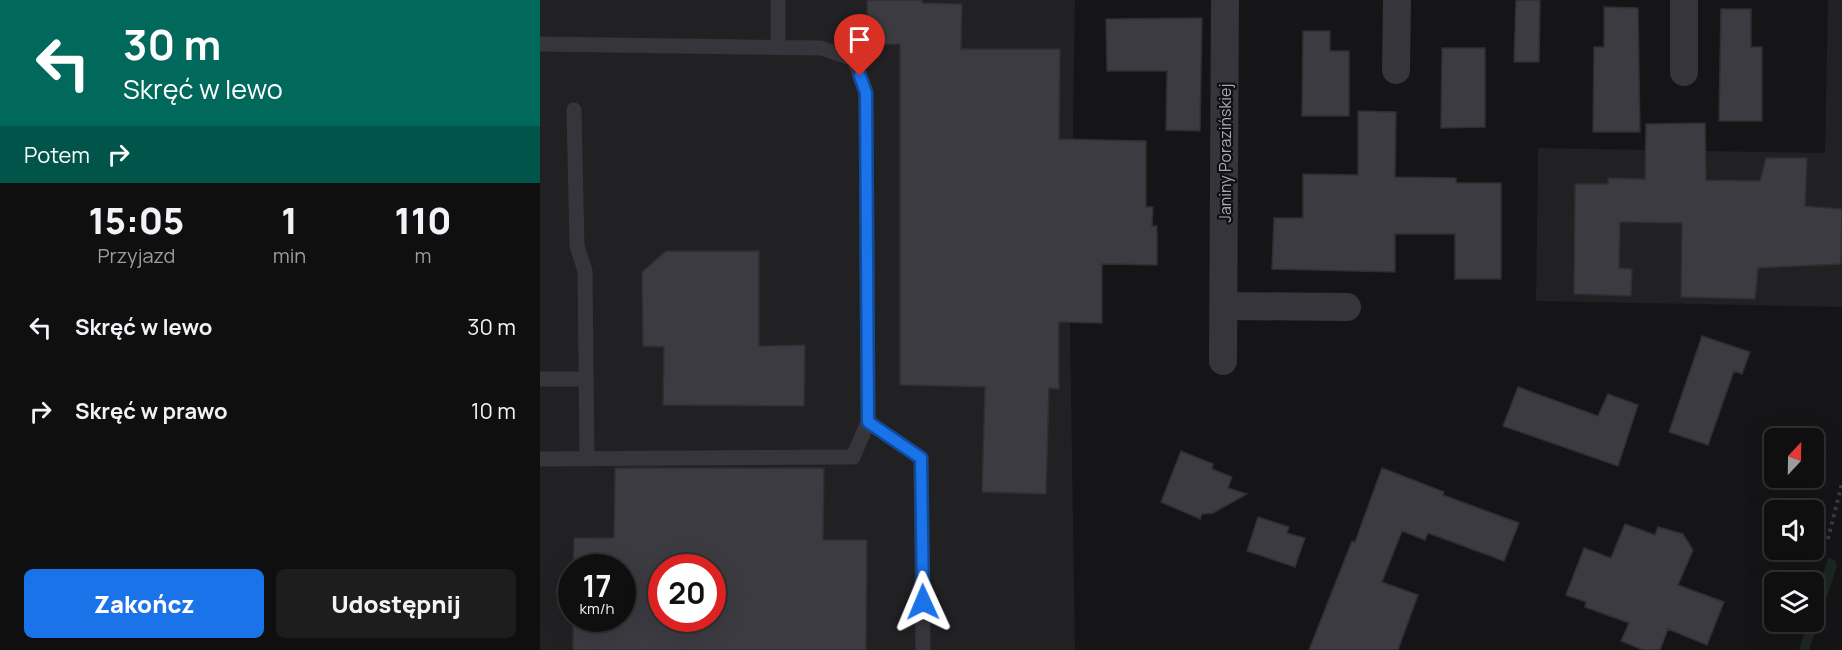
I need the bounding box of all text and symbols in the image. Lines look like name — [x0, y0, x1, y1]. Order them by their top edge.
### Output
pin — [834, 14, 885, 76]
text: 30 m — [123, 15, 221, 73]
icon: arrive — [843, 23, 876, 56]
icon: left — [24, 24, 102, 102]
text: Skręć w lewo — [123, 70, 283, 107]
street label: Janiny Porazińskiej — [1214, 84, 1236, 222]
icon: right — [102, 138, 135, 171]
text: Potem — [24, 140, 90, 170]
text: 15:05 — [88, 196, 184, 245]
text: 1 — [281, 196, 298, 245]
text: 110 — [395, 196, 452, 245]
text: Przyjazd — [97, 242, 175, 269]
text: min — [273, 242, 306, 269]
text: m — [415, 242, 432, 269]
icon: left — [24, 311, 57, 344]
text: Skręć w lewo — [75, 312, 212, 342]
text: 30 m — [467, 312, 516, 342]
icon: right — [24, 395, 57, 428]
text: Skręć w prawo — [75, 396, 228, 426]
text: 10 m — [471, 396, 516, 426]
north arrow — [1764, 428, 1824, 488]
map controls — [1764, 428, 1824, 632]
button: sound — [1764, 500, 1824, 560]
speed limit sign: 20 — [648, 554, 726, 632]
text: 17 — [582, 565, 612, 606]
button: Zakończ — [24, 569, 264, 638]
button: Udostępnij — [276, 569, 516, 638]
position arrow — [891, 570, 955, 634]
button: layers — [1764, 572, 1824, 632]
text: km/h — [580, 598, 614, 619]

